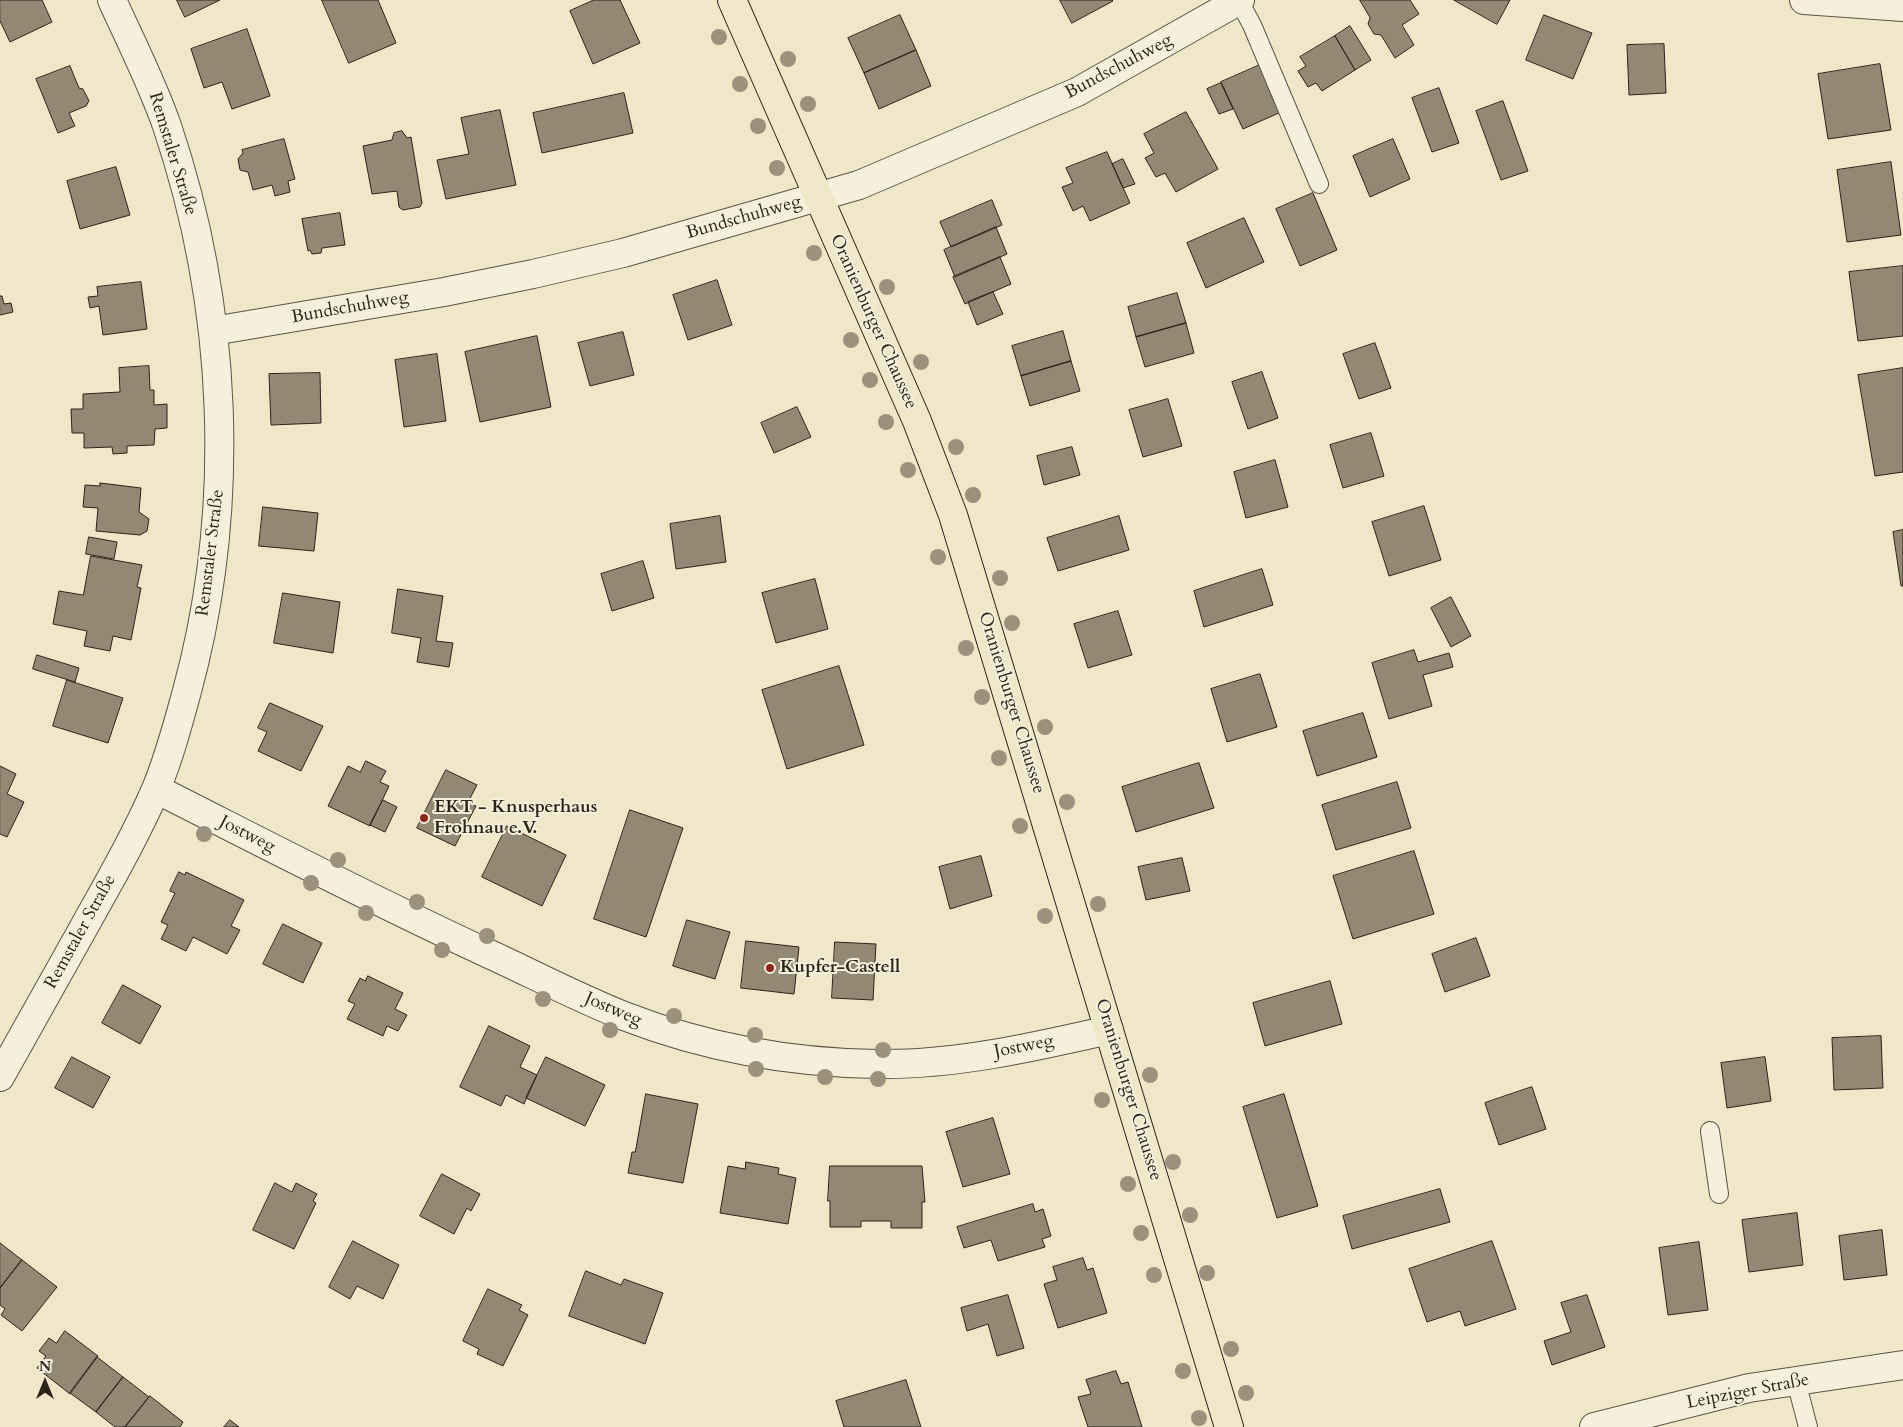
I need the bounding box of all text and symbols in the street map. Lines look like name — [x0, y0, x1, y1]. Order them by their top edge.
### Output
street label: Bundschuhweg — [1062, 30, 1176, 104]
street label: Remstaler Straße — [143, 90, 201, 218]
street label: Bundschuhweg — [684, 191, 804, 245]
street label: Oranienburger Chaussee — [825, 231, 921, 413]
street label: Bundschuhweg — [290, 287, 410, 329]
street label: Remstaler Straße — [193, 488, 229, 618]
street label: Oranienburger Chaussee — [973, 609, 1049, 797]
place label: EKT - Knusperhaus Frohnau e.V. — [434, 797, 597, 840]
street label: Jostweg — [215, 812, 279, 858]
marker: EKT - Knusperhaus Frohnau e.V. — [418, 812, 430, 824]
street label: Remstaler Straße — [41, 871, 121, 993]
place label: Kupfer-Castell — [780, 957, 900, 979]
marker: Kupfer-Castell — [764, 962, 776, 974]
street label: Jostweg — [581, 988, 645, 1032]
street label: Oranienburger Chaussee — [1090, 996, 1166, 1184]
street label: Jostweg — [992, 1031, 1056, 1063]
north arrow — [20, 1357, 70, 1407]
text: N — [39, 1357, 51, 1376]
street label: Leipziger Straße — [1685, 1370, 1811, 1414]

